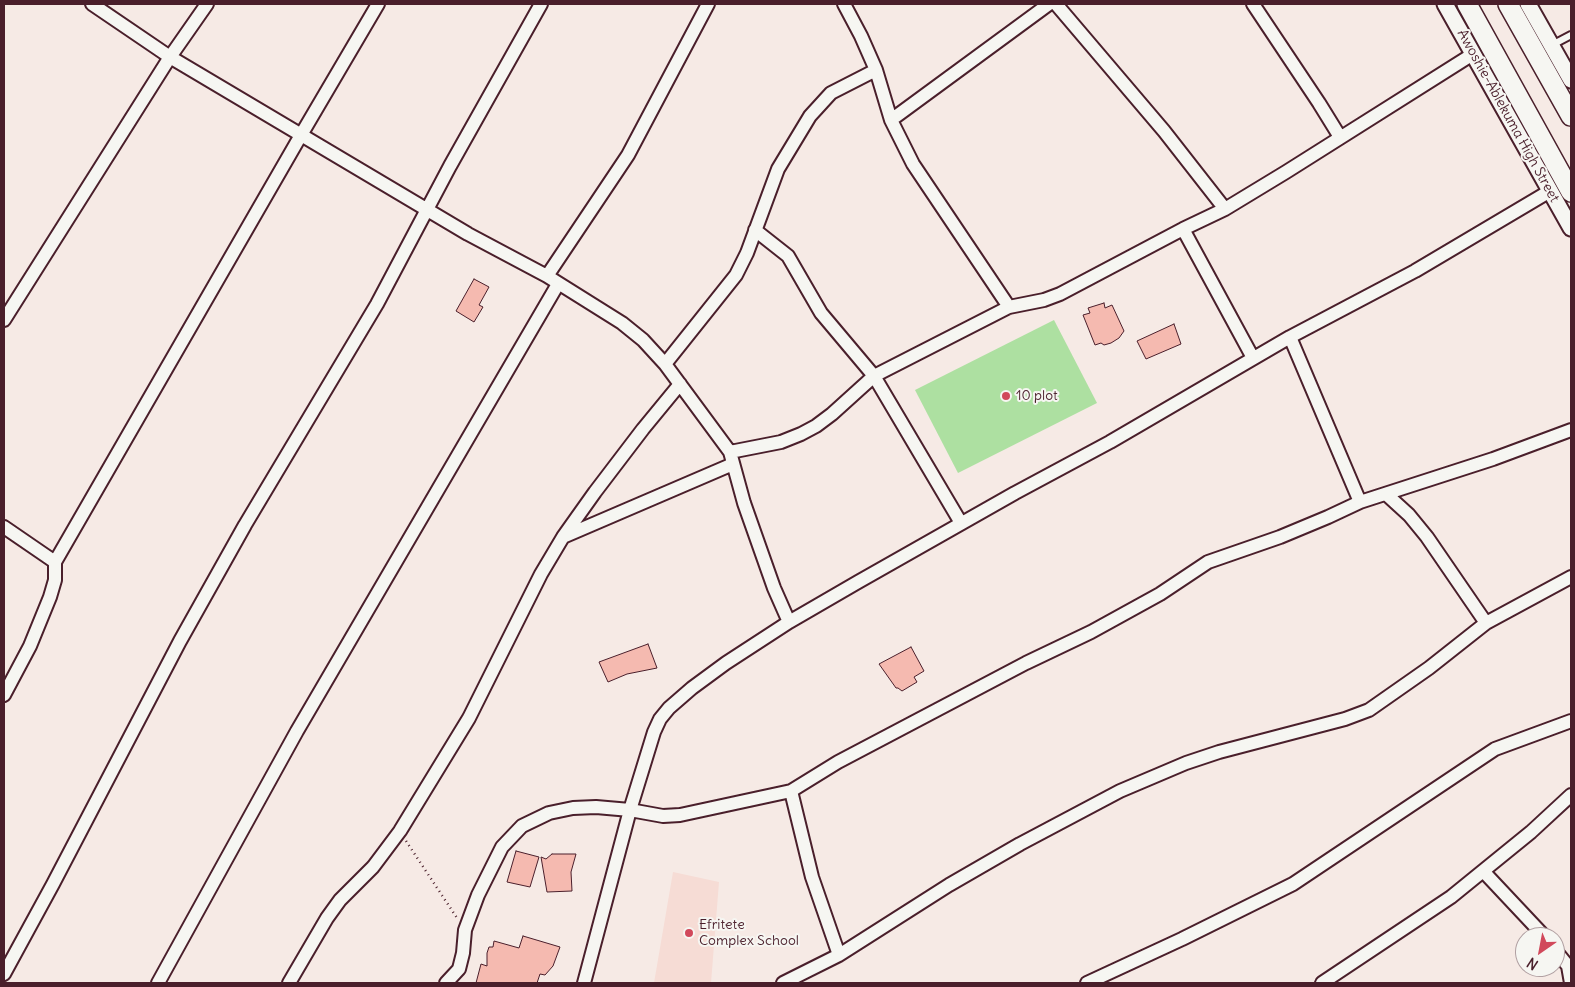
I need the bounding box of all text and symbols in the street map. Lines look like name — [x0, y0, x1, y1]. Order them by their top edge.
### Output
street label: Awoshie-Ablekuma High Street — [1453, 27, 1563, 205]
place label: 10 plot — [1016, 388, 1058, 404]
marker: 10 plot — [1000, 390, 1012, 402]
place label: Efritete Complex School — [699, 917, 799, 950]
marker: Efritete Complex School — [683, 927, 695, 939]
north arrow — [1515, 927, 1565, 977]
text: N — [1523, 954, 1541, 974]

